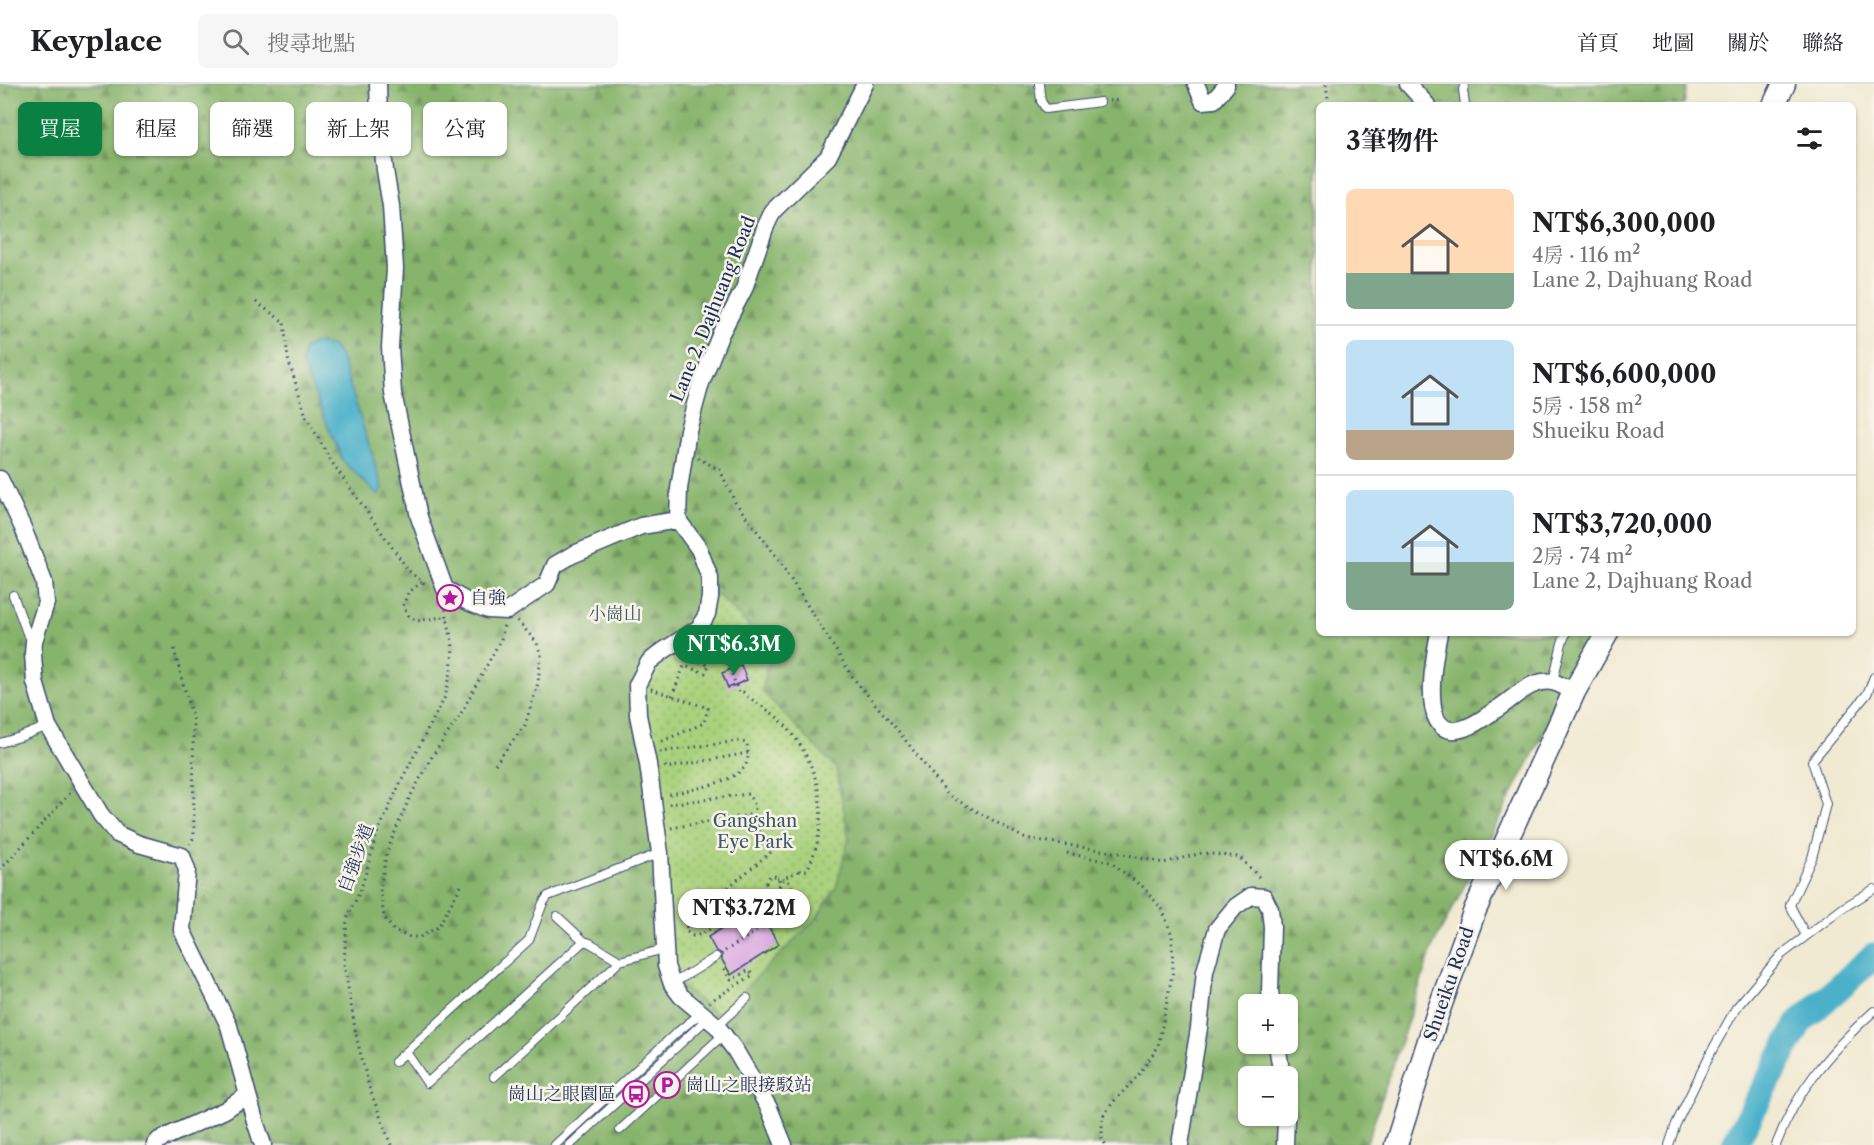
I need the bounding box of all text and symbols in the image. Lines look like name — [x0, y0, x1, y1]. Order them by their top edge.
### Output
search box — [198, 14, 618, 68]
text: Keyplace — [30, 24, 162, 58]
icon: search — [219, 25, 252, 58]
text: 搜尋地點 — [267, 30, 355, 57]
text: 首頁 — [1577, 30, 1619, 55]
text: 地圖 — [1652, 30, 1694, 55]
text: 關於 — [1727, 30, 1769, 55]
text: 聯絡 — [1802, 30, 1844, 55]
chip: 買屋 — [18, 102, 102, 156]
chip: 租屋 — [114, 102, 198, 156]
chip: 篩選 — [210, 102, 294, 156]
chip: 新上架 — [306, 102, 411, 156]
chip: 公寓 — [423, 102, 507, 156]
icon: filters — [1793, 122, 1826, 155]
text: 3筆物件 — [1346, 125, 1439, 157]
text: NT$6,300,000 — [1532, 207, 1716, 239]
street label: Lane 2, Dajhuang Road — [666, 213, 760, 405]
icon: home — [1394, 213, 1466, 285]
text: 4房 · 116 m² — [1532, 243, 1641, 267]
text: Lane 2, Dajhuang Road — [1532, 268, 1752, 292]
text: NT$6,600,000 — [1532, 358, 1717, 390]
icon: home — [1394, 364, 1466, 436]
text: 5房 · 158 m² — [1532, 394, 1642, 418]
text: Shueiku Road — [1532, 419, 1665, 443]
text: NT$3,720,000 — [1532, 508, 1712, 540]
icon: home — [1394, 514, 1466, 586]
text: 2房 · 74 m² — [1532, 544, 1633, 568]
text: Lane 2, Dajhuang Road — [1532, 569, 1752, 593]
place icon: 自強 — [435, 583, 465, 613]
place label: 自強 — [470, 587, 506, 609]
park label: 小崗山 — [588, 603, 642, 625]
pin: NT$6.3M — [679, 625, 789, 676]
text: NT$6.3M — [687, 632, 781, 656]
park label: Gangshan Eye Park — [713, 810, 797, 853]
street label: 自強步道 — [333, 820, 379, 896]
pin: NT$6.6M — [1451, 840, 1561, 891]
text: NT$6.6M — [1459, 847, 1553, 871]
pin: NT$3.72M — [682, 889, 806, 940]
text: NT$3.72M — [692, 896, 796, 920]
street label: Shueiku Road — [1419, 924, 1479, 1044]
map controls — [1238, 994, 1298, 1126]
button: + — [1238, 994, 1298, 1054]
button: − — [1238, 1066, 1298, 1126]
parking icon: 崗山之眼接駁站 — [652, 1070, 682, 1100]
place label: 崗山之眼接駁站 — [686, 1074, 812, 1096]
bus stop icon: 崗山之眼園區 — [621, 1079, 651, 1109]
place label: 崗山之眼園區 — [508, 1083, 616, 1105]

